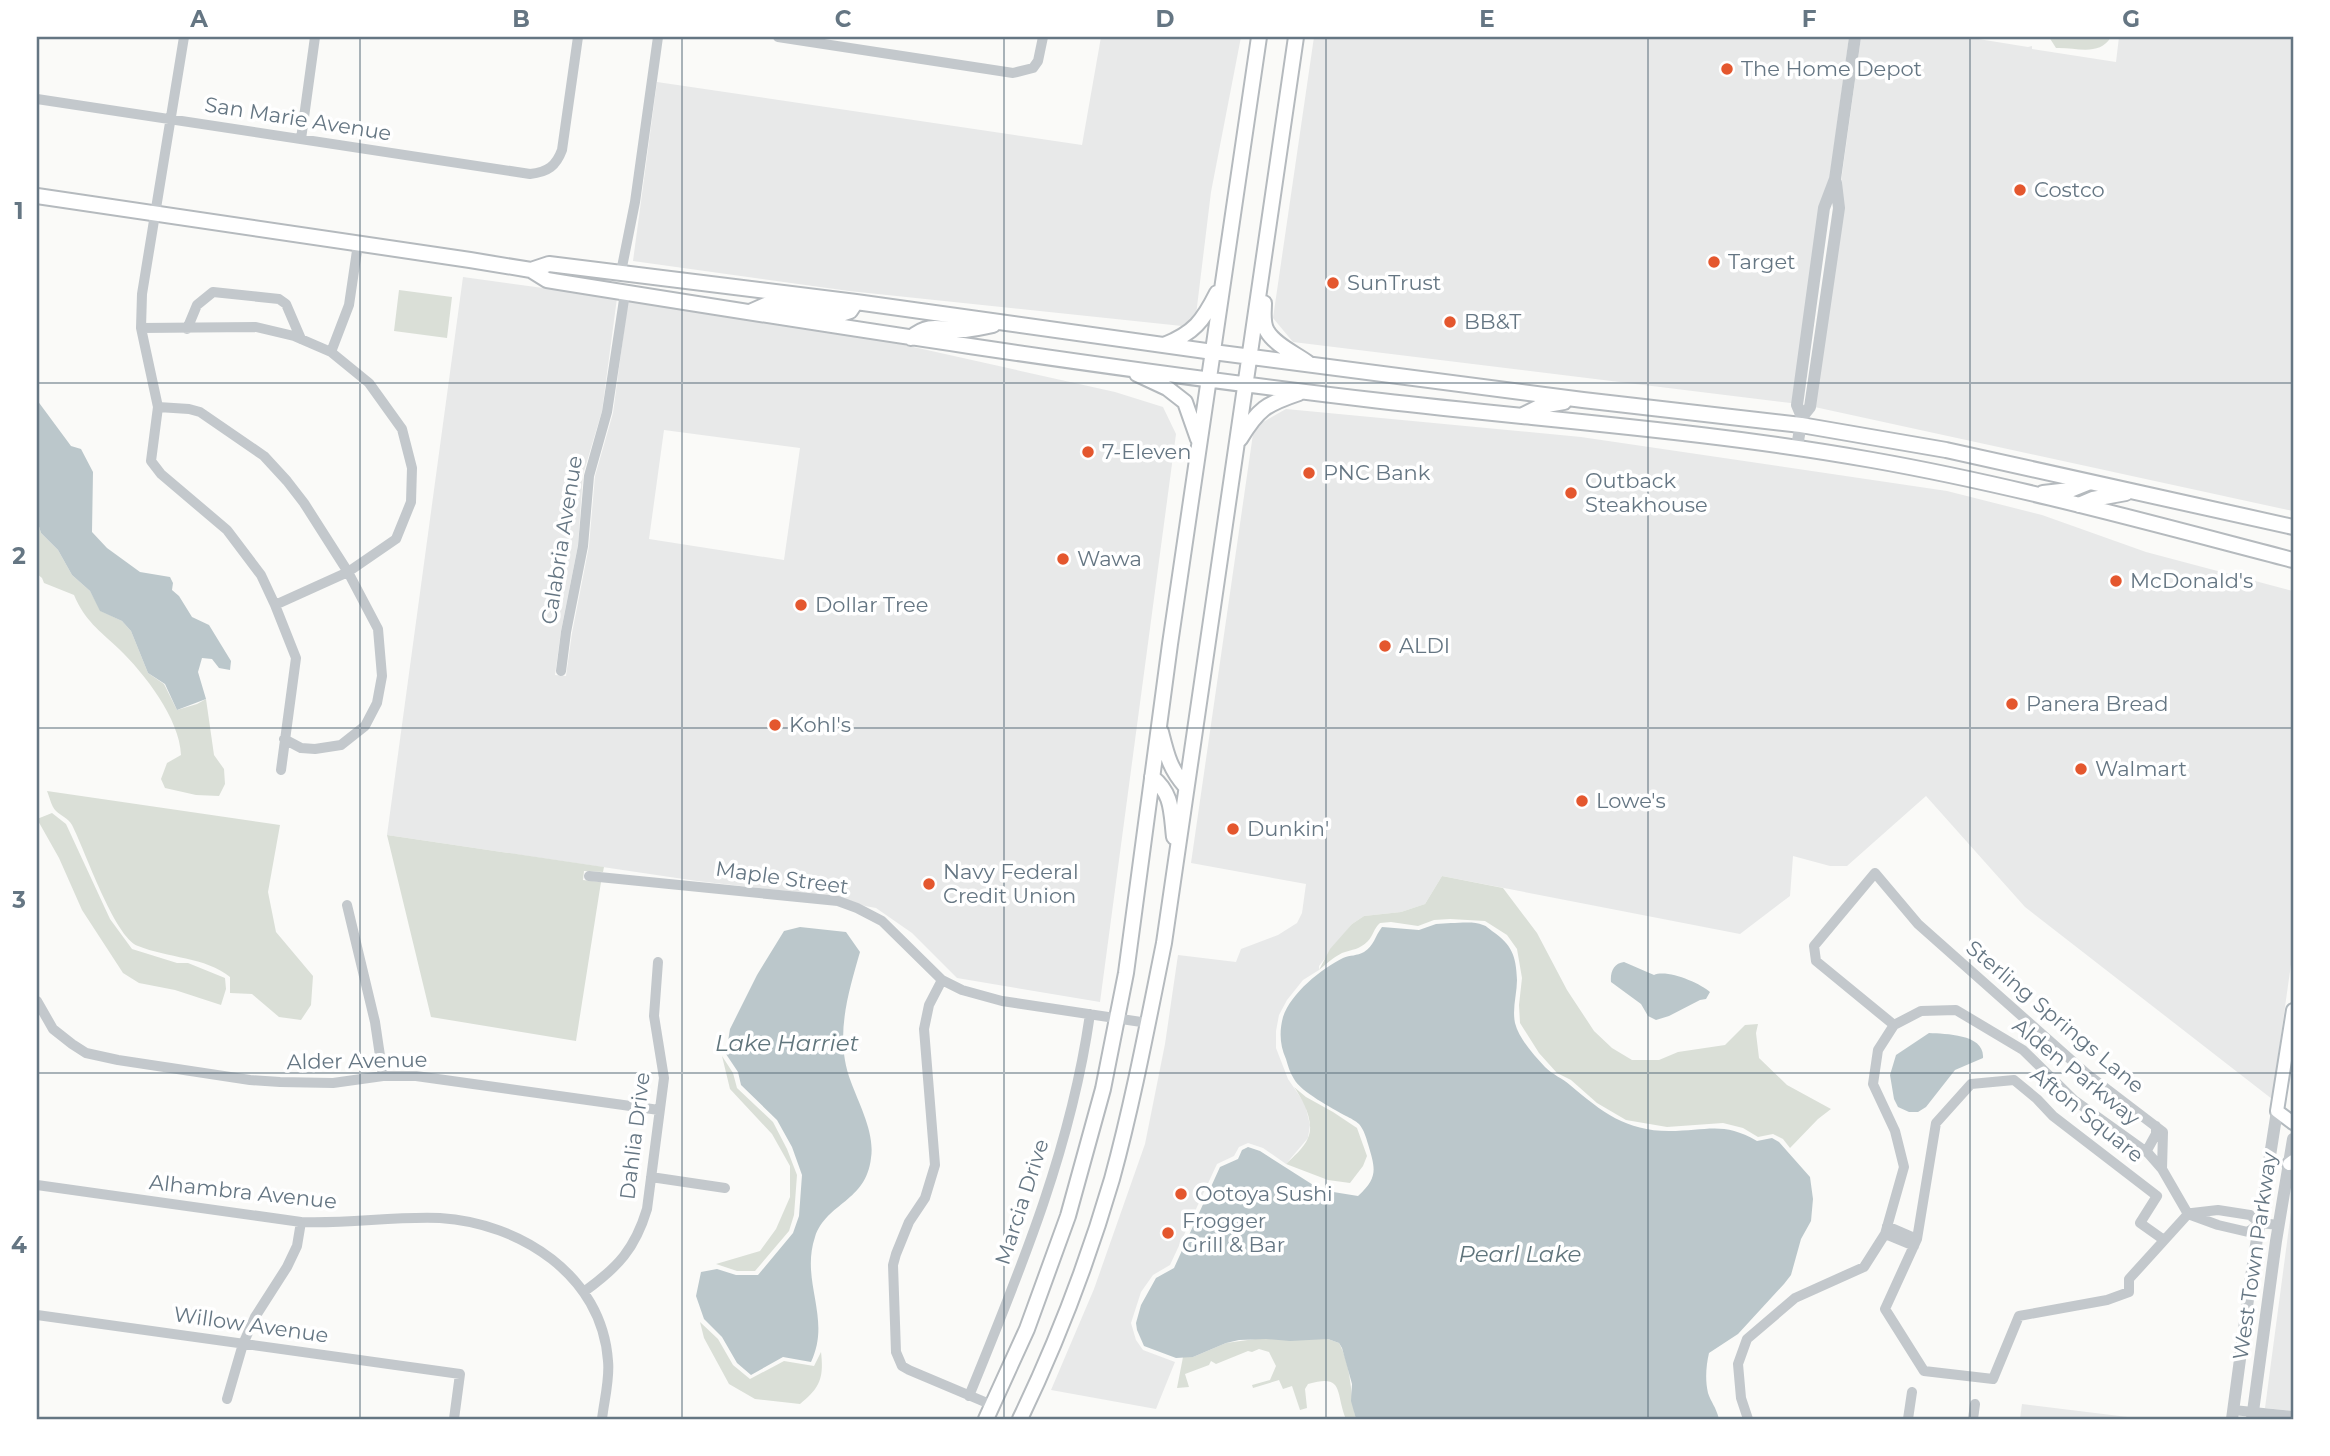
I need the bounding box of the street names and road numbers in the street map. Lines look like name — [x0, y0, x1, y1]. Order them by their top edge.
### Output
street label: San Marie Avenue — [203, 91, 393, 146]
street label: Calabria Avenue — [536, 454, 587, 626]
street label: Maple Street — [714, 856, 850, 899]
street label: Sterling Springs Lane — [1961, 935, 2149, 1098]
street label: Alden Parkway — [2008, 1013, 2145, 1131]
street label: Alder Avenue — [286, 1047, 428, 1074]
street label: Afton Square — [2026, 1062, 2149, 1168]
street label: Dahlia Drive — [614, 1071, 655, 1201]
street label: Marcia Drive — [989, 1136, 1054, 1268]
street label: West Town Parkway — [2228, 1150, 2282, 1362]
street label: Alhambra Avenue — [148, 1169, 338, 1214]
street label: Willow Avenue — [172, 1301, 330, 1348]

